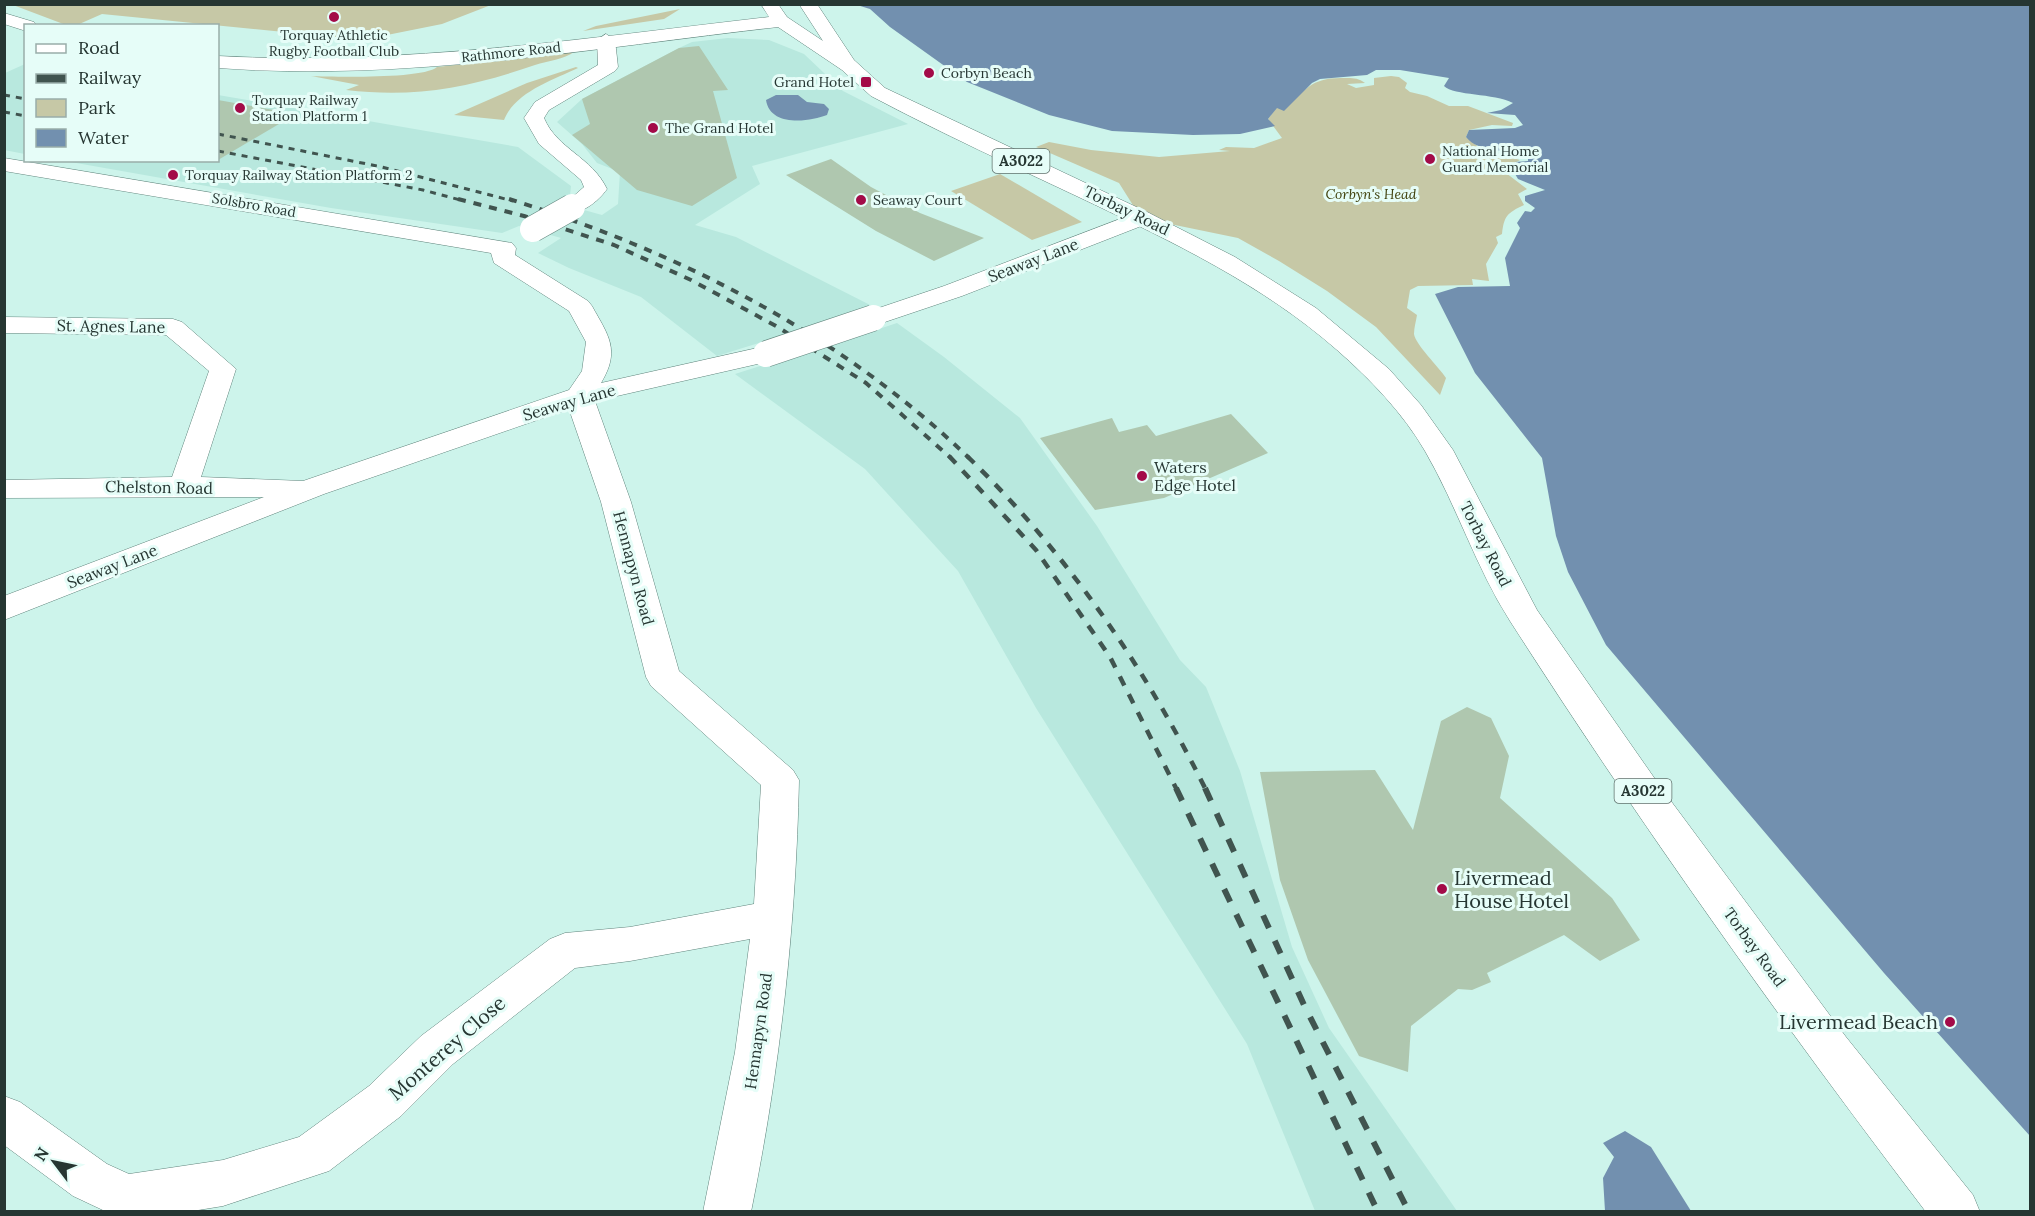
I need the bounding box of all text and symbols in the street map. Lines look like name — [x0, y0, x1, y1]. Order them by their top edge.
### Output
marker: Torquay Athletic Rugby Football Club — [327, 10, 341, 24]
legend — [24, 24, 219, 162]
place label: Torquay Athletic Rugby Football Club — [269, 26, 399, 60]
text: Road — [78, 36, 120, 59]
street label: Rathmore Road — [460, 38, 562, 66]
place label: Corbyn Beach — [941, 64, 1032, 82]
text: Railway — [78, 66, 142, 89]
marker: Corbyn Beach — [922, 66, 936, 80]
place label: Grand Hotel — [774, 73, 854, 91]
marker: Grand Hotel — [859, 75, 873, 89]
place label: Torquay Railway Station Platform 1 — [252, 91, 367, 125]
text: Park — [78, 96, 116, 119]
marker: Torquay Railway Station Platform 1 — [233, 101, 247, 115]
place label: The Grand Hotel — [665, 119, 774, 137]
marker: The Grand Hotel — [646, 121, 660, 135]
text: Water — [78, 126, 129, 149]
place label: National Home Guard Memorial — [1442, 142, 1549, 176]
road number: A3022 — [992, 149, 1050, 173]
marker: National Home Guard Memorial — [1423, 152, 1437, 166]
place label: Torquay Railway Station Platform 2 — [185, 166, 412, 184]
marker: Torquay Railway Station Platform 2 — [166, 168, 180, 182]
street label: Torbay Road — [1081, 181, 1173, 240]
park label: Corbyn's Head — [1325, 185, 1417, 203]
street label: Solsbro Road — [211, 189, 297, 221]
place label: Seaway Court — [873, 191, 963, 209]
marker: Seaway Court — [854, 193, 868, 207]
street label: Seaway Lane — [985, 233, 1081, 286]
street label: St. Agnes Lane — [57, 315, 166, 337]
street label: Seaway Lane — [520, 379, 618, 425]
place label: Waters Edge Hotel — [1154, 457, 1236, 495]
marker: Waters Edge Hotel — [1135, 469, 1149, 483]
street label: Chelston Road — [105, 476, 213, 498]
street label: Torbay Road — [1456, 498, 1516, 590]
street label: Hennapyn Road — [609, 509, 659, 628]
street label: Seaway Lane — [64, 539, 160, 592]
road number: A3022 — [1614, 779, 1672, 803]
place label: Livermead House Hotel — [1454, 865, 1569, 913]
marker: Livermead House Hotel — [1435, 882, 1449, 896]
street label: Torbay Road — [1720, 904, 1791, 991]
street label: Hennapyn Road — [740, 971, 776, 1091]
street label: Monterey Close — [383, 990, 510, 1105]
place label: Livermead Beach — [1779, 1009, 1938, 1034]
marker: Livermead Beach — [1943, 1015, 1957, 1029]
north arrow — [24, 1132, 84, 1192]
text: N — [30, 1144, 53, 1165]

